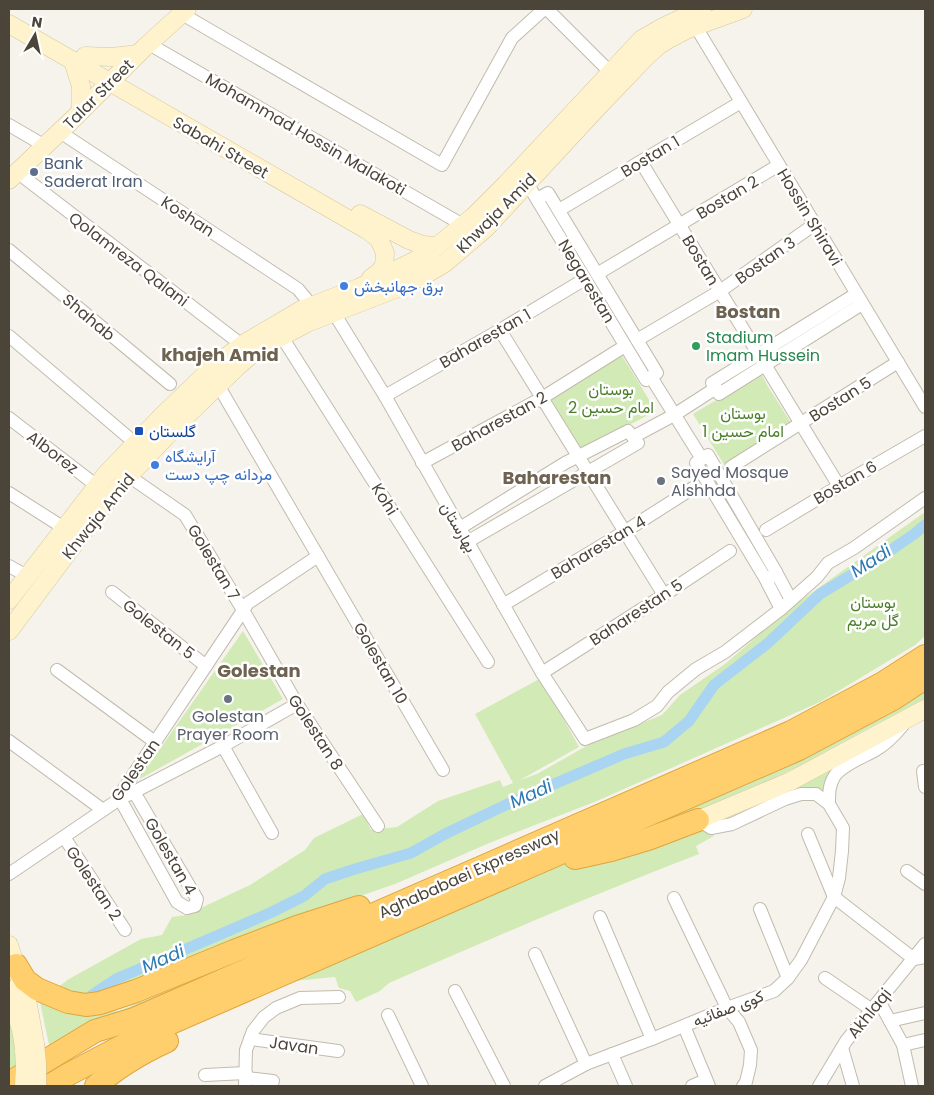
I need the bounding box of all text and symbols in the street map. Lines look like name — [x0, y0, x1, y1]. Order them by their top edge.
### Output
north arrow — [10, 10, 60, 60]
text: N — [30, 11, 44, 33]
street label: Talar Street — [58, 54, 139, 135]
street label: Mohammad Hossin Malakoti — [201, 67, 410, 201]
street label: Sabahi Street — [169, 111, 273, 184]
street label: Bostan 1 — [617, 130, 684, 183]
place label: Bank Saderat Iran — [44, 152, 143, 193]
street label: Hossin Shiravi — [771, 164, 848, 270]
marker: Bank Saderat Iran — [28, 166, 40, 178]
street label: Khwaja Amid — [451, 168, 542, 259]
street label: Bostan 2 — [692, 170, 763, 225]
street label: Koshan — [157, 191, 219, 242]
street label: Qolamreza Qalani — [64, 207, 193, 312]
street label: Bostan — [676, 231, 725, 290]
street label: Bostan 3 — [730, 231, 800, 290]
street label: Negarestan — [553, 235, 621, 327]
place label: برق جهانبخش — [354, 275, 443, 298]
marker: برق جهانبخش — [338, 280, 350, 292]
street label: Shahab — [57, 289, 120, 346]
district label: Bostan — [715, 299, 781, 324]
street label: Baharestan 1 — [435, 303, 535, 374]
place label: Stadium Imam Hussein — [706, 326, 820, 367]
marker: Stadium Imam Hussein — [690, 340, 702, 352]
district label: khajeh Amid — [161, 342, 279, 367]
street label: Bostan 5 — [805, 371, 876, 428]
park label: بوستان امام حسین 2 — [568, 378, 654, 419]
street label: Baharestan 2 — [447, 386, 551, 457]
park label: بوستان امام حسین 1 — [702, 402, 784, 443]
place label: گلستان — [149, 420, 196, 443]
street label: Alborez — [22, 425, 83, 479]
marker: گلستان — [133, 425, 145, 437]
place label: آرایشگاه مردانه چپ دست — [165, 445, 272, 486]
street label: Bostan 6 — [809, 455, 881, 510]
marker: آرایشگاه مردانه چپ دست — [149, 459, 161, 471]
place label: Sayed Mosque Alshhda — [671, 461, 789, 502]
district label: Baharestan — [503, 465, 611, 490]
street label: Khwaja Amid — [56, 468, 140, 564]
marker: Sayed Mosque Alshhda — [655, 475, 667, 487]
street label: Kohi — [366, 479, 403, 520]
street label: بهارستان — [435, 498, 482, 557]
street label: Baharestan 4 — [546, 510, 650, 585]
street label: Golestan 7 — [182, 520, 245, 605]
water label: Madi — [845, 538, 897, 583]
street label: Baharestan 5 — [585, 574, 687, 651]
park label: بوستان گل مریم — [847, 591, 899, 632]
street label: Golestan 5 — [118, 594, 200, 665]
street label: Golestan 10 — [348, 618, 413, 708]
district label: Golestan — [217, 658, 301, 683]
street label: Golestan 8 — [282, 690, 349, 775]
marker: Golestan Prayer Room — [222, 693, 234, 705]
place label: Golestan Prayer Room — [177, 705, 279, 746]
street label: Golestan — [105, 734, 165, 806]
water label: Madi — [505, 773, 557, 814]
street label: Golestan 4 — [139, 813, 202, 899]
street label: Aghababaei Expressway — [375, 823, 564, 924]
street label: Golestan 2 — [60, 842, 127, 925]
water label: Madi — [138, 938, 189, 979]
street label: Akhlaqi — [842, 983, 897, 1043]
street label: کوی صفائیه — [689, 984, 767, 1033]
street label: Javan — [268, 1031, 320, 1060]

